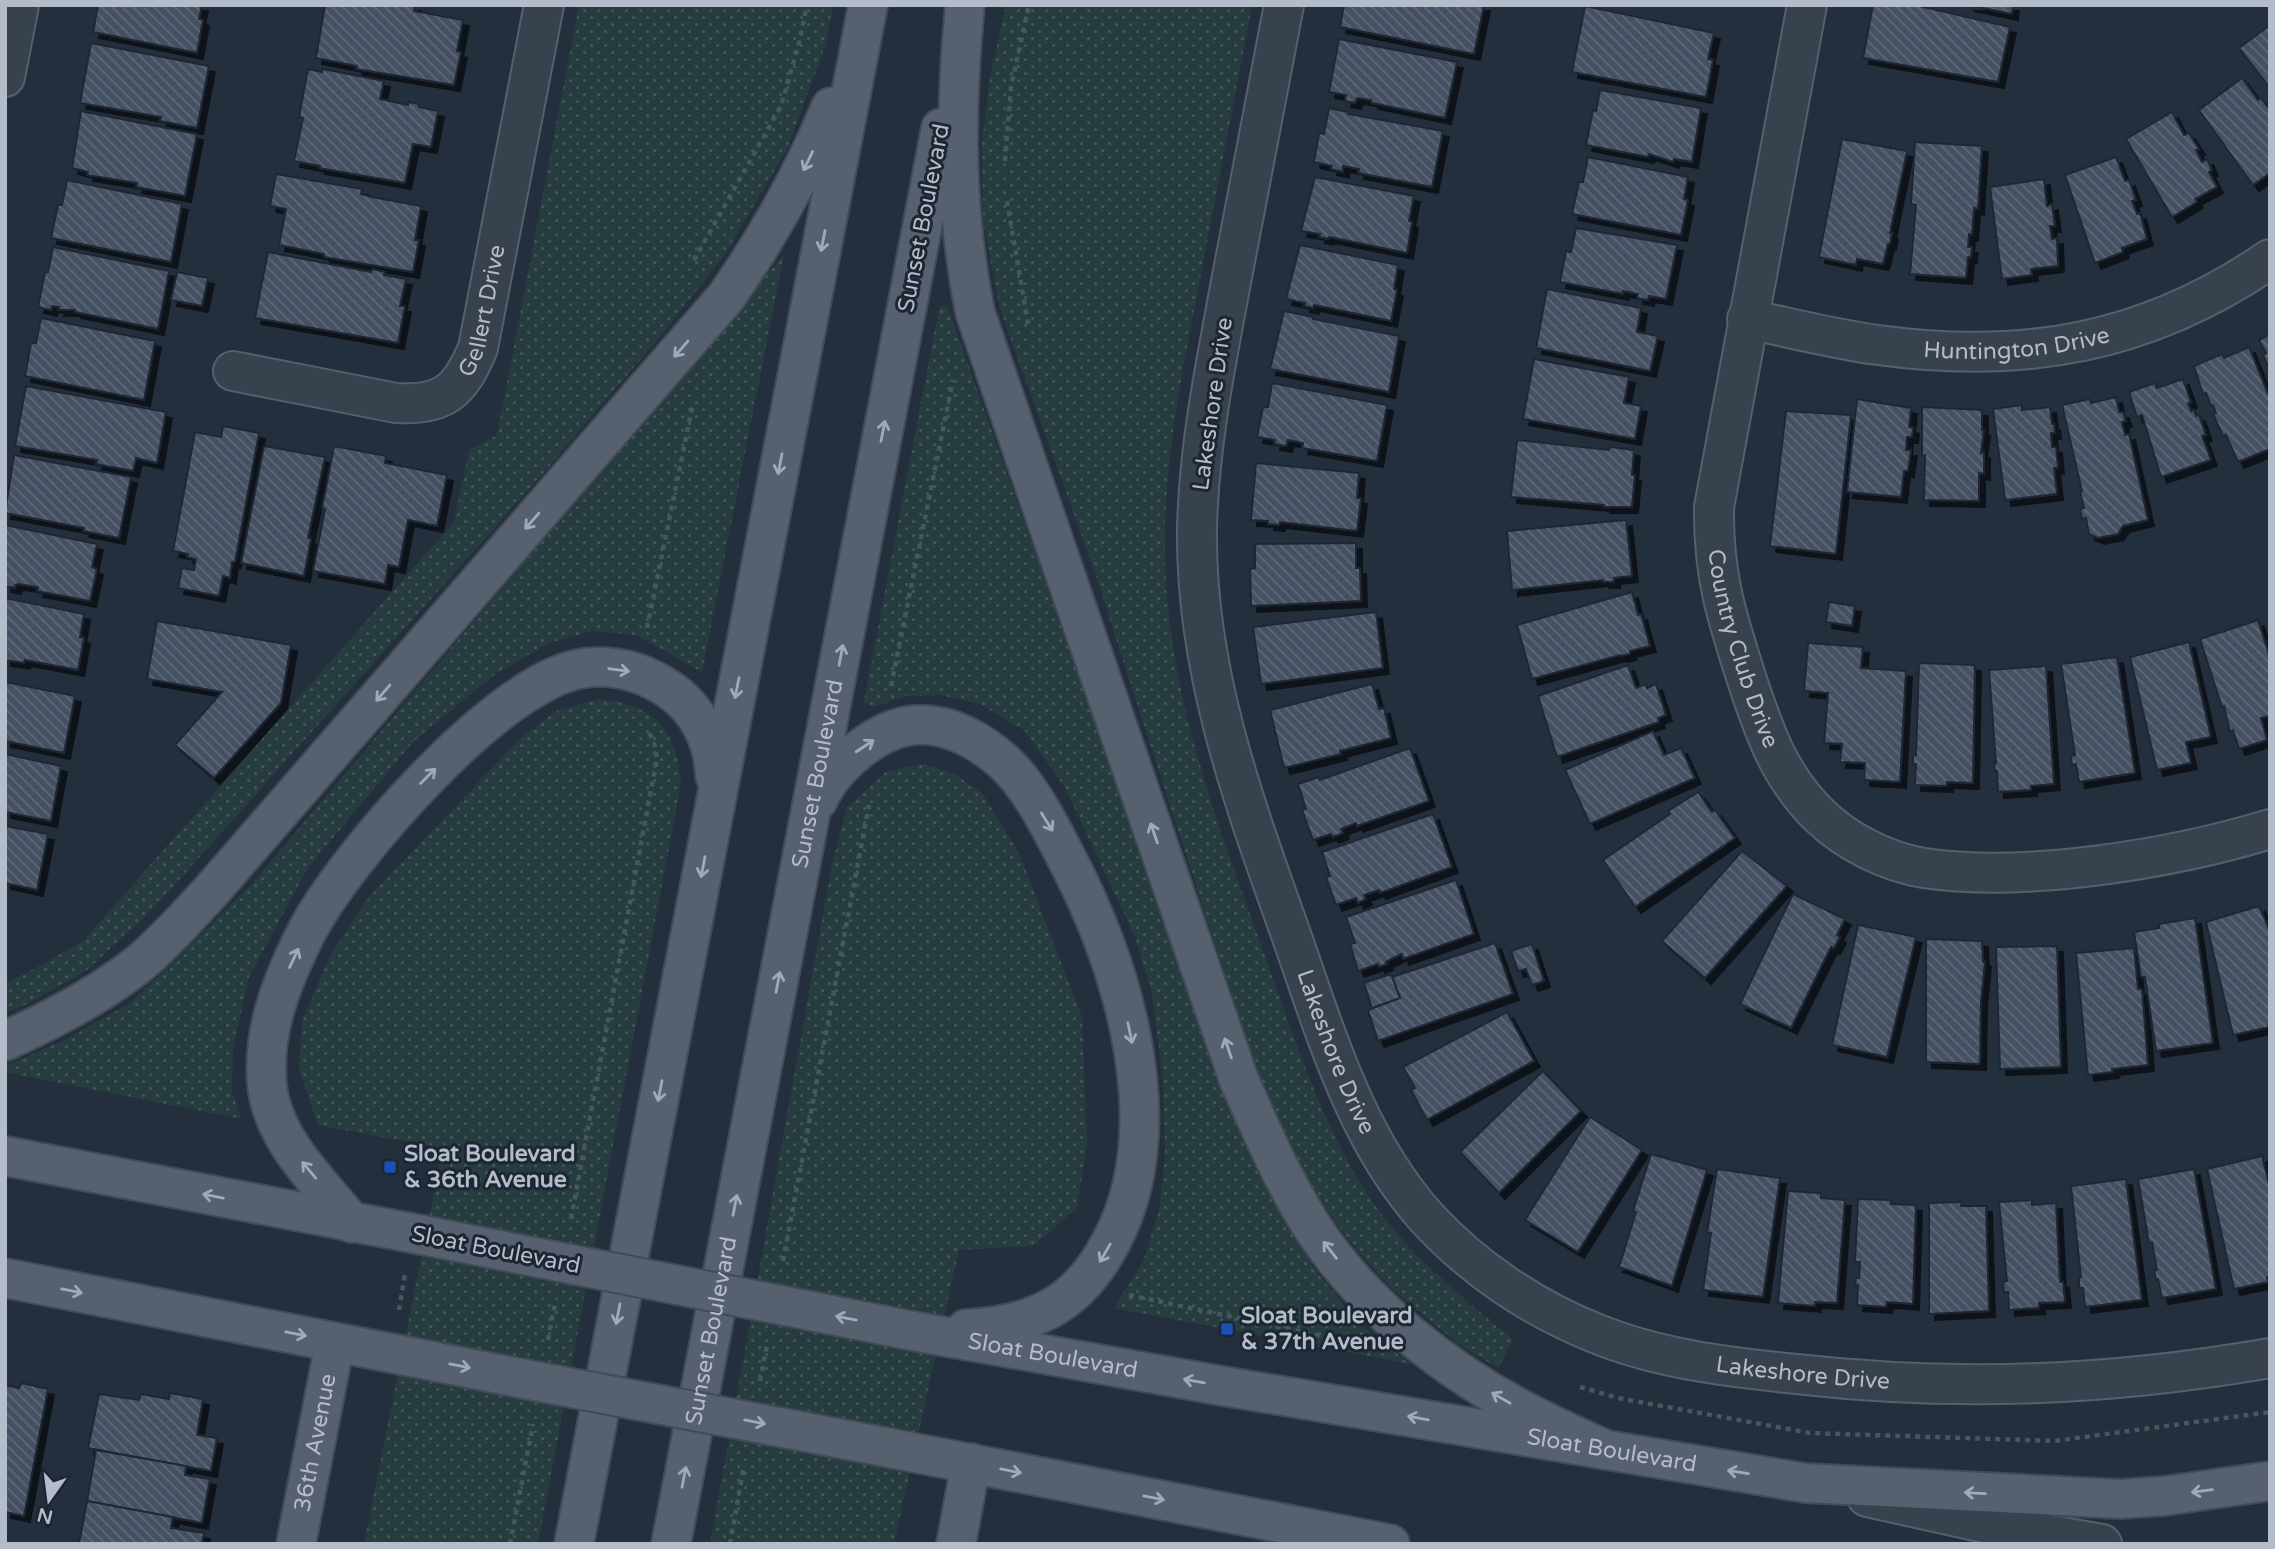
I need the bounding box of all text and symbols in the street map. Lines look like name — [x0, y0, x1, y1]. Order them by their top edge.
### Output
street label: Sunset Boulevard — [892, 121, 956, 315]
one-way arrow — [800, 150, 814, 171]
one-way arrow — [815, 229, 829, 252]
street label: Gellert Drive — [452, 242, 512, 382]
street label: Lakeshore Drive — [1187, 316, 1239, 492]
street label: Huntington Drive — [1923, 321, 2113, 366]
one-way arrow — [673, 340, 689, 358]
one-way arrow — [877, 420, 891, 443]
one-way arrow — [773, 452, 786, 475]
one-way arrow — [524, 512, 540, 530]
street label: Country Club Drive — [1701, 548, 1785, 753]
one-way arrow — [834, 644, 848, 666]
one-way arrow — [607, 663, 630, 676]
one-way arrow — [730, 676, 744, 699]
street label: Sunset Boulevard — [786, 677, 850, 870]
one-way arrow — [375, 684, 391, 702]
one-way arrow — [855, 739, 874, 753]
one-way arrow — [419, 767, 436, 784]
one-way arrow — [1039, 812, 1054, 831]
one-way arrow — [1147, 823, 1159, 845]
one-way arrow — [696, 855, 709, 878]
one-way arrow — [288, 948, 301, 969]
street label: Lakeshore Drive — [1290, 966, 1381, 1139]
one-way arrow — [772, 971, 785, 994]
one-way arrow — [1124, 1021, 1137, 1044]
one-way arrow — [1221, 1038, 1233, 1060]
one-way arrow — [653, 1079, 667, 1102]
place label: Sloat Boulevard & 36th Avenue — [404, 1140, 576, 1194]
marker: Sloat Boulevard & 36th Avenue — [382, 1159, 398, 1175]
one-way arrow — [301, 1161, 317, 1179]
one-way arrow — [202, 1189, 225, 1202]
one-way arrow — [729, 1194, 743, 1217]
street label: Sloat Boulevard — [409, 1220, 583, 1280]
street label: Sunset Boulevard — [680, 1234, 743, 1427]
one-way arrow — [1323, 1241, 1338, 1260]
one-way arrow — [1098, 1243, 1112, 1263]
one-way arrow — [60, 1285, 83, 1298]
one-way arrow — [610, 1302, 624, 1325]
place label: Sloat Boulevard & 37th Avenue — [1241, 1302, 1413, 1356]
one-way arrow — [835, 1310, 858, 1324]
marker: Sloat Boulevard & 37th Avenue — [1219, 1321, 1235, 1337]
street label: Sloat Boulevard — [966, 1327, 1140, 1385]
one-way arrow — [284, 1328, 307, 1341]
street label: Lakeshore Drive — [1714, 1351, 1891, 1396]
one-way arrow — [448, 1360, 471, 1374]
street label: 36th Avenue — [289, 1371, 343, 1514]
one-way arrow — [1183, 1374, 1206, 1387]
one-way arrow — [1492, 1391, 1512, 1405]
one-way arrow — [1407, 1411, 1430, 1425]
one-way arrow — [743, 1416, 766, 1430]
street label: Sloat Boulevard — [1525, 1423, 1699, 1479]
one-way arrow — [999, 1464, 1022, 1478]
north arrow — [14, 1465, 84, 1535]
one-way arrow — [1727, 1465, 1750, 1478]
one-way arrow — [677, 1466, 691, 1489]
one-way arrow — [2191, 1485, 2214, 1498]
one-way arrow — [1965, 1486, 1987, 1499]
one-way arrow — [1142, 1492, 1165, 1506]
text: N — [35, 1503, 55, 1528]

